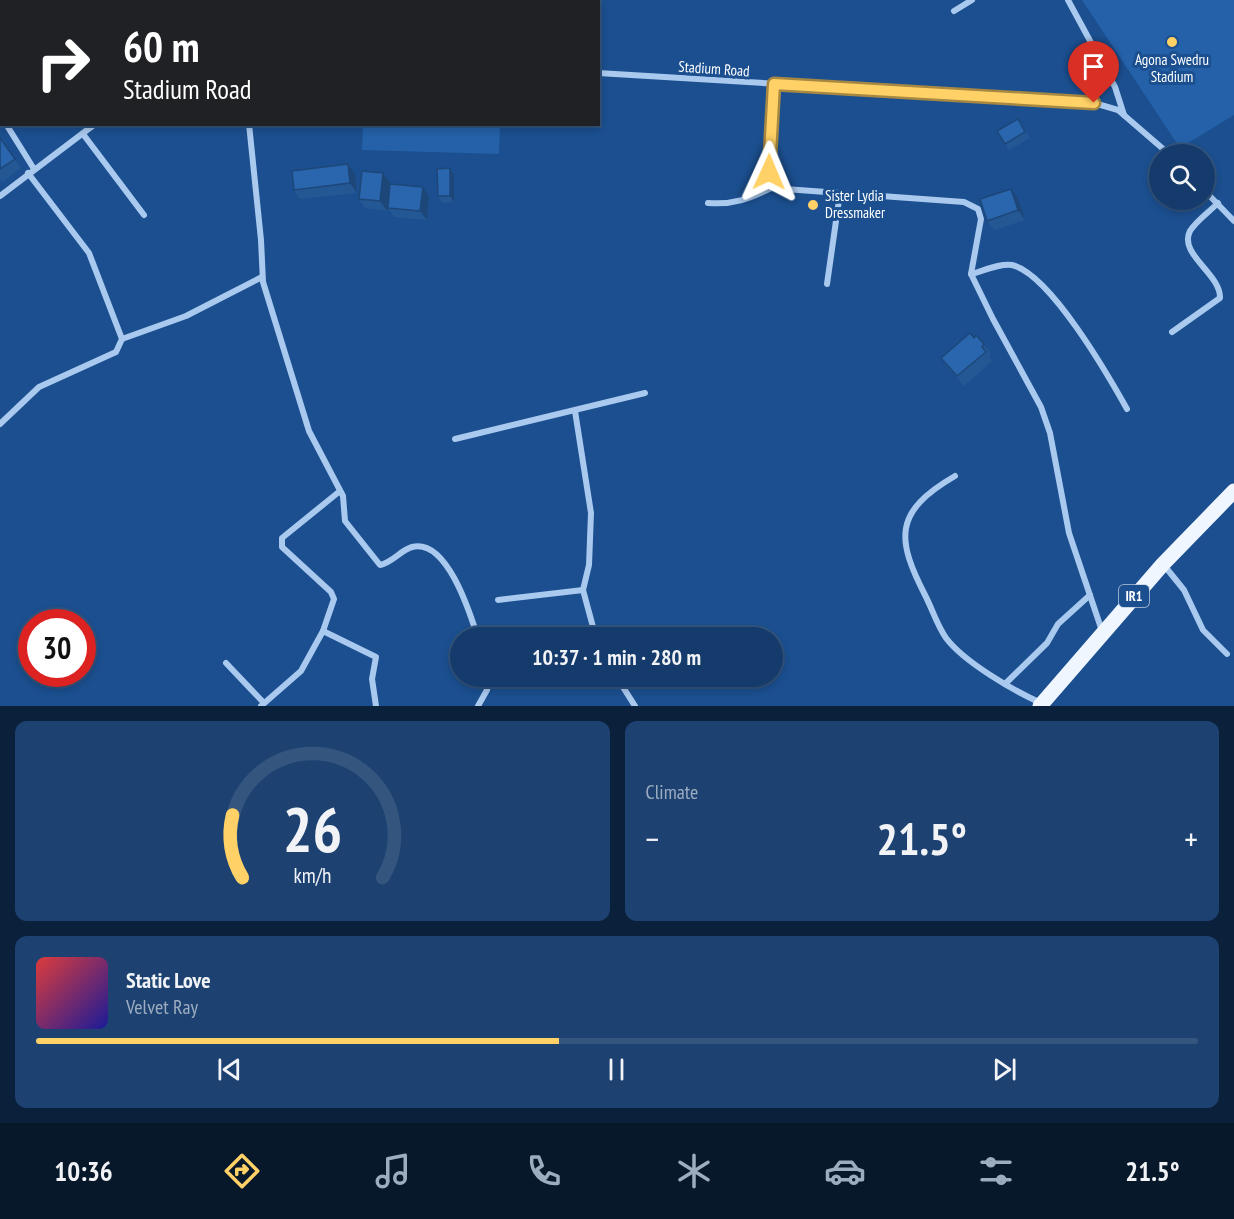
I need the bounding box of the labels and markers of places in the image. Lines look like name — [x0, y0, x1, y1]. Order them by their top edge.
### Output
marker: Agona Swedru Stadium — [1165, 35, 1179, 49]
pin — [1068, 41, 1119, 103]
place label: Agona Swedru Stadium — [1135, 50, 1209, 86]
place label: Sister Lydia Dressmaker — [825, 186, 886, 222]
marker: Sister Lydia Dressmaker — [806, 198, 820, 212]

